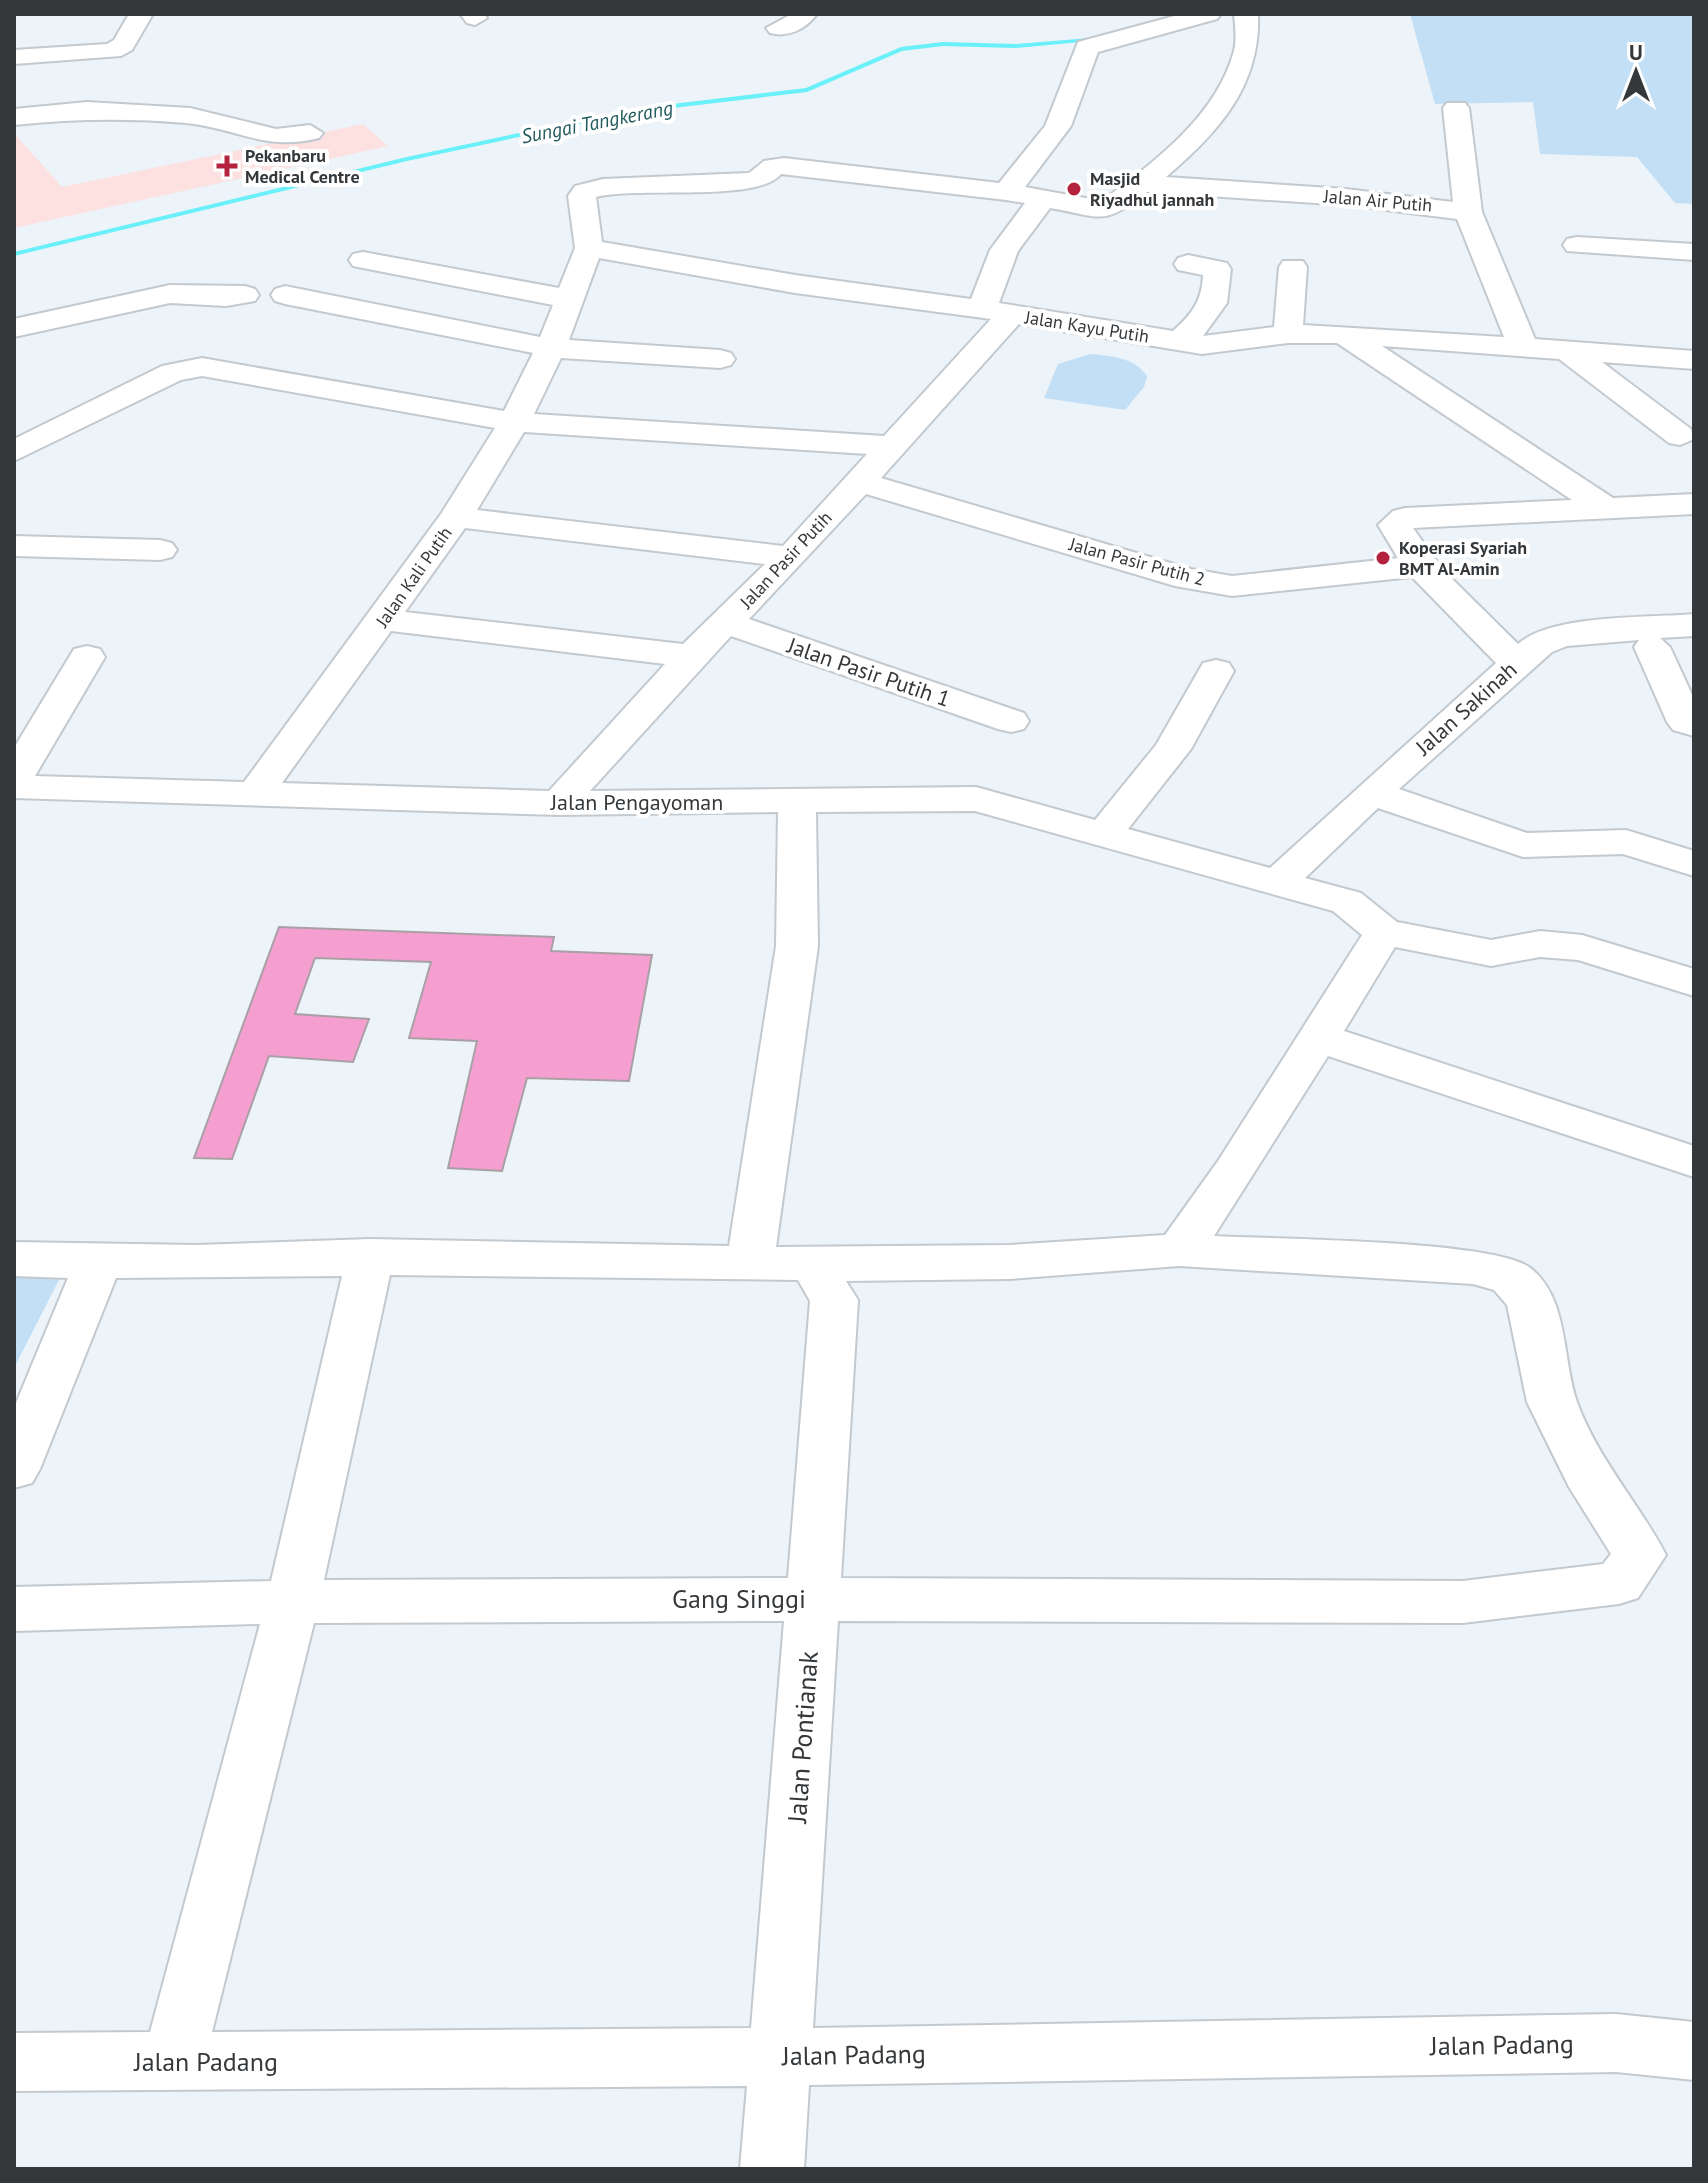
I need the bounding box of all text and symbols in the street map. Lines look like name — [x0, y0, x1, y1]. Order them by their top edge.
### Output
north arrow — [1596, 32, 1676, 112]
text: U — [1629, 38, 1643, 66]
water label: Sungai Tangkerang — [519, 95, 675, 149]
place label: Pekanbaru Medical Centre — [245, 144, 360, 188]
marker: Pekanbaru Medical Centre — [216, 155, 238, 177]
place label: Masjid Riyadhul jannah — [1090, 167, 1214, 211]
marker: Masjid Riyadhul jannah — [1065, 180, 1083, 198]
street label: Jalan Air Putih — [1322, 184, 1433, 217]
street label: Jalan Kayu Putih — [1022, 305, 1151, 348]
street label: Jalan Pasir Putih — [734, 506, 837, 614]
street label: Jalan Kali Putih — [370, 522, 457, 632]
street label: Jalan Pasir Putih 2 — [1066, 532, 1207, 591]
place label: Koperasi Syariah BMT Al-Amin — [1399, 536, 1527, 580]
marker: Koperasi Syariah BMT Al-Amin — [1374, 549, 1392, 567]
street label: Jalan Pasir Putih 1 — [783, 631, 954, 713]
street label: Jalan Sakinah — [1409, 655, 1522, 761]
street label: Jalan Pengayoman — [550, 788, 723, 816]
street label: Gang Singgi — [672, 1582, 806, 1615]
street label: Jalan Pontianak — [780, 1649, 825, 1825]
street label: Jalan Padang — [1429, 2027, 1574, 2062]
street label: Jalan Padang — [781, 2037, 926, 2072]
street label: Jalan Padang — [133, 2045, 278, 2078]

